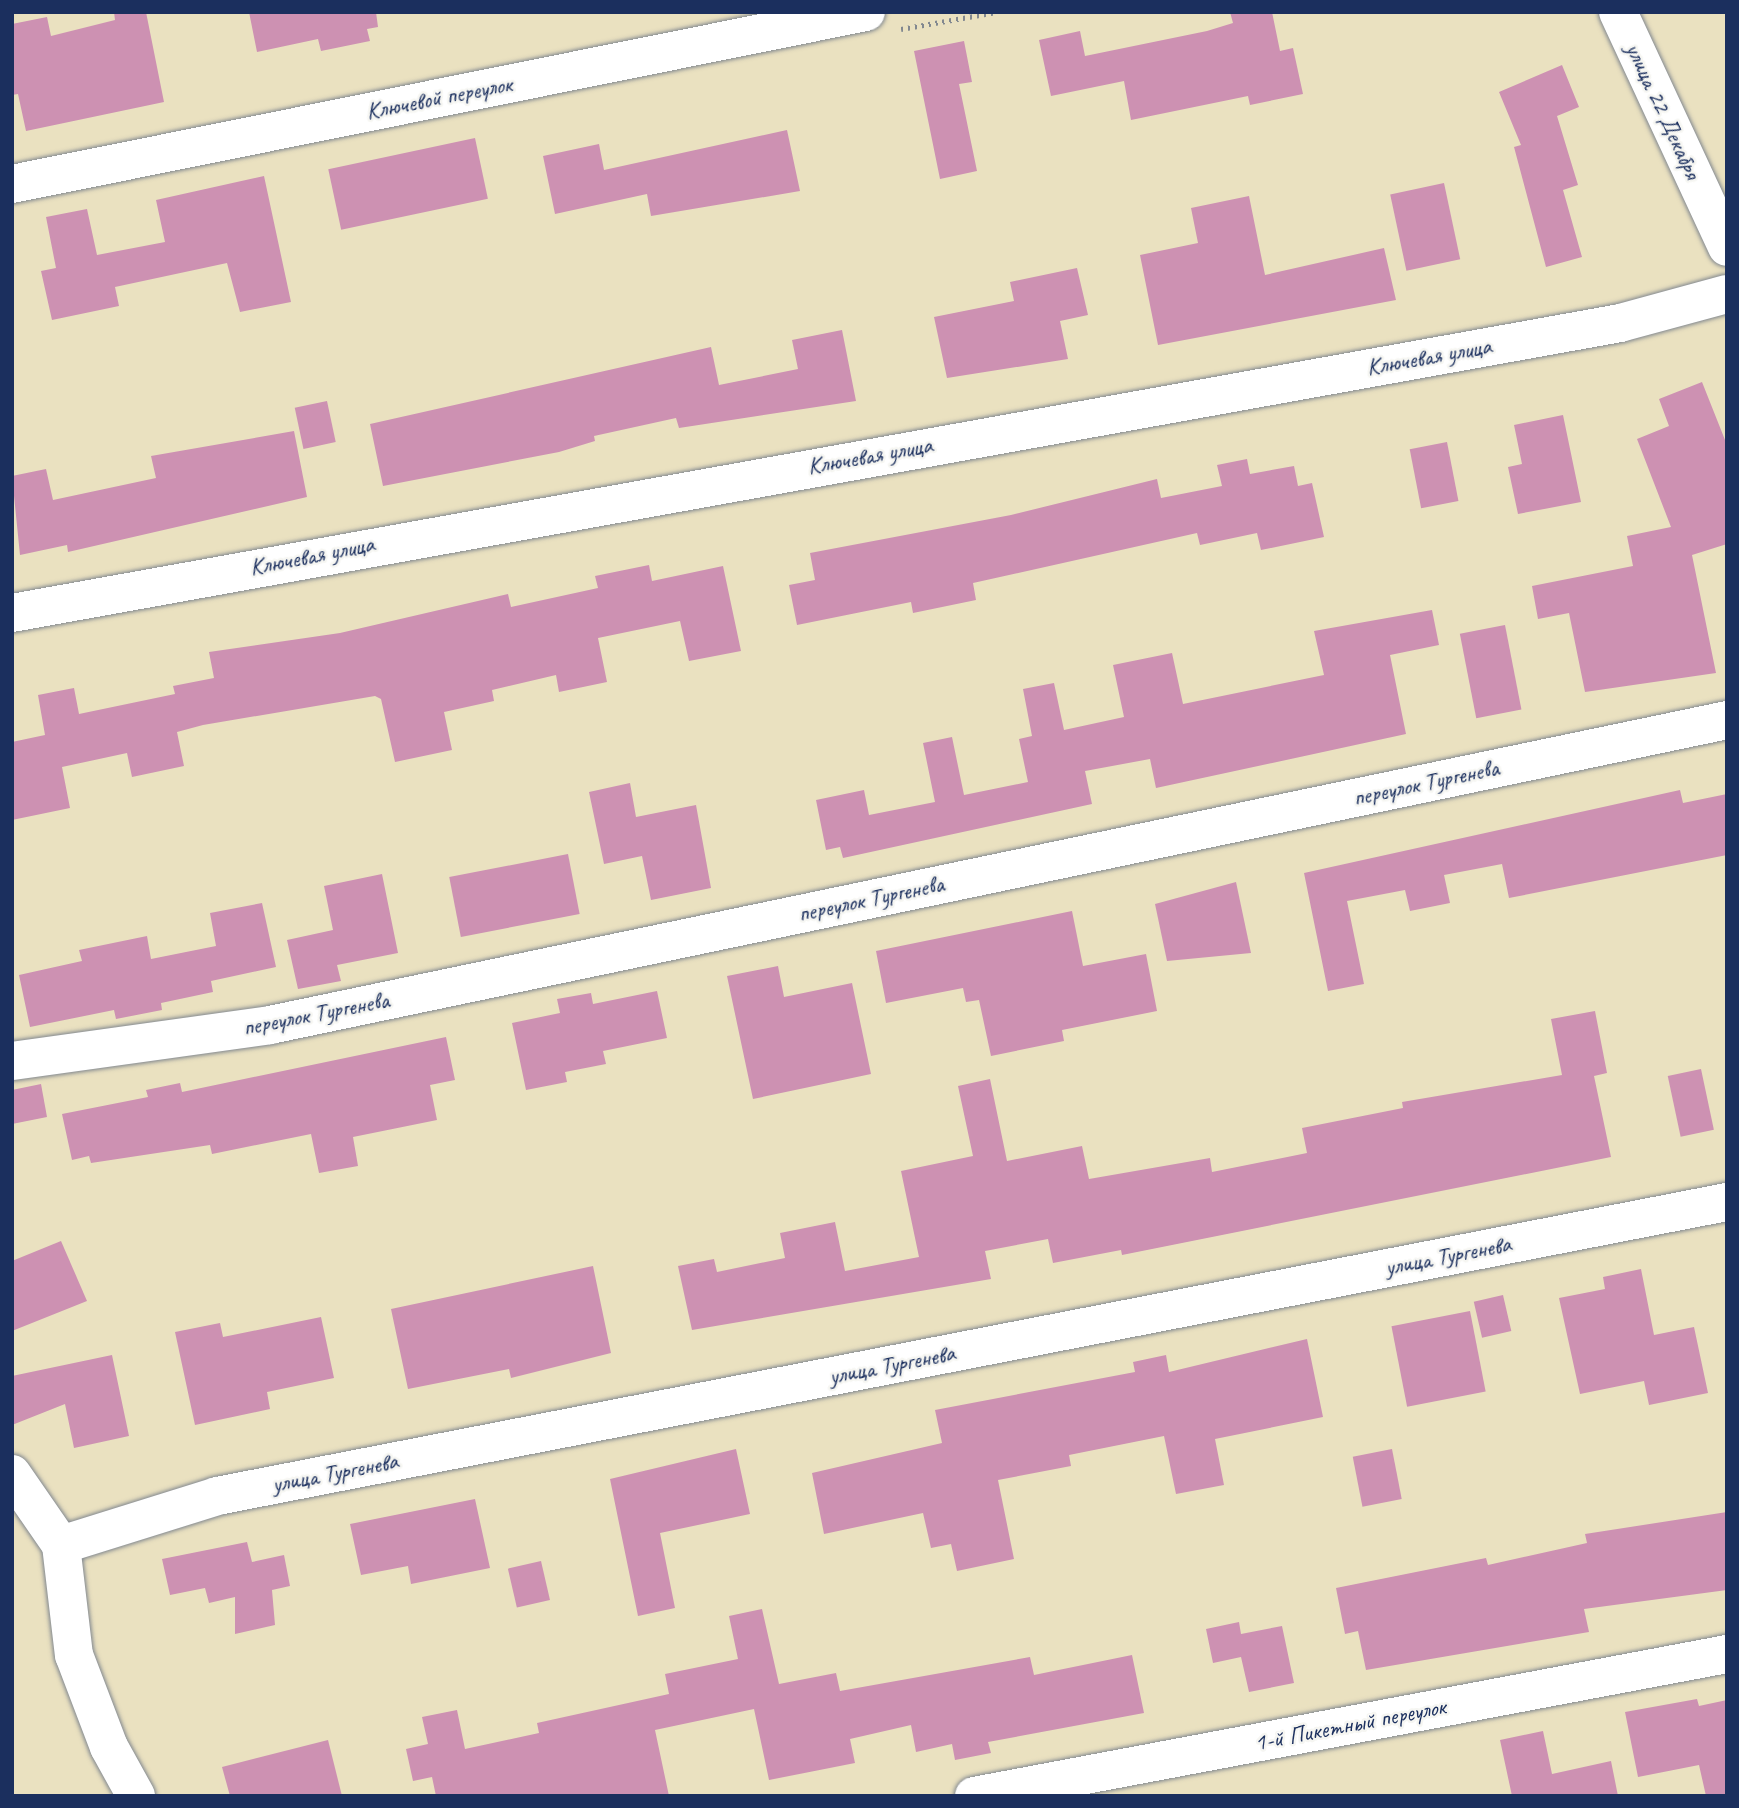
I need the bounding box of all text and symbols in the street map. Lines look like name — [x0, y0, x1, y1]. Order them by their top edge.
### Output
street label: улица 22 Декабря — [1619, 38, 1707, 184]
street label: Ключевой переулок — [364, 70, 514, 126]
street label: Ключевая улица — [1364, 332, 1494, 382]
street label: Ключевая улица — [805, 431, 935, 481]
street label: Ключевая улица — [247, 530, 377, 582]
street label: переулок Тургенева — [1350, 753, 1502, 813]
street label: переулок Тургенева — [795, 869, 947, 929]
street label: переулок Тургенева — [240, 986, 392, 1042]
street label: улица Тургенева — [1382, 1230, 1514, 1282]
street label: улица Тургенева — [826, 1339, 958, 1391]
street label: улица Тургенева — [269, 1447, 401, 1499]
street label: 1-й Пикетный переулок — [1252, 1692, 1448, 1758]

